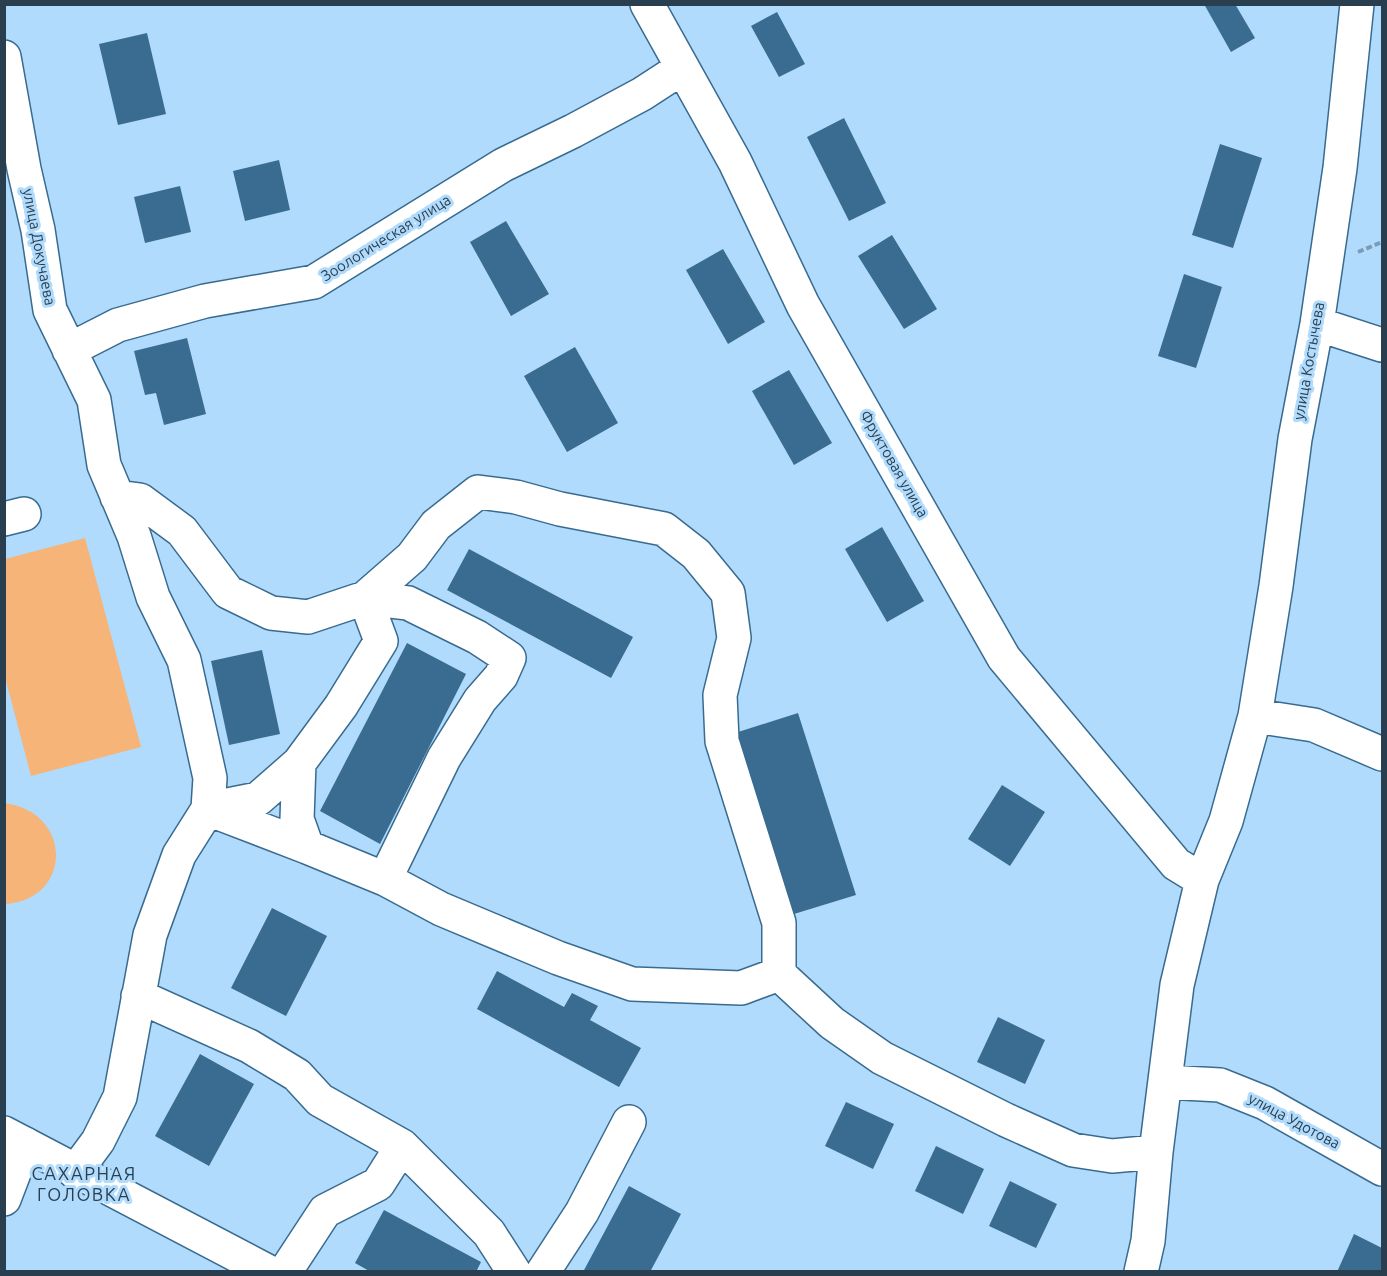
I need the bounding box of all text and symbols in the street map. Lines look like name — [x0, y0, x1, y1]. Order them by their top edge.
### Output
street label: улица Докучаева — [20, 187, 59, 307]
street label: Зоологическая улица — [318, 191, 454, 284]
street label: улица Костычева — [1290, 301, 1327, 421]
street label: Фруктовая улица — [857, 407, 932, 520]
street label: улица Удотова — [1246, 1089, 1343, 1152]
district label: САХАРНАЯ ГОЛОВКА — [31, 1163, 137, 1204]

